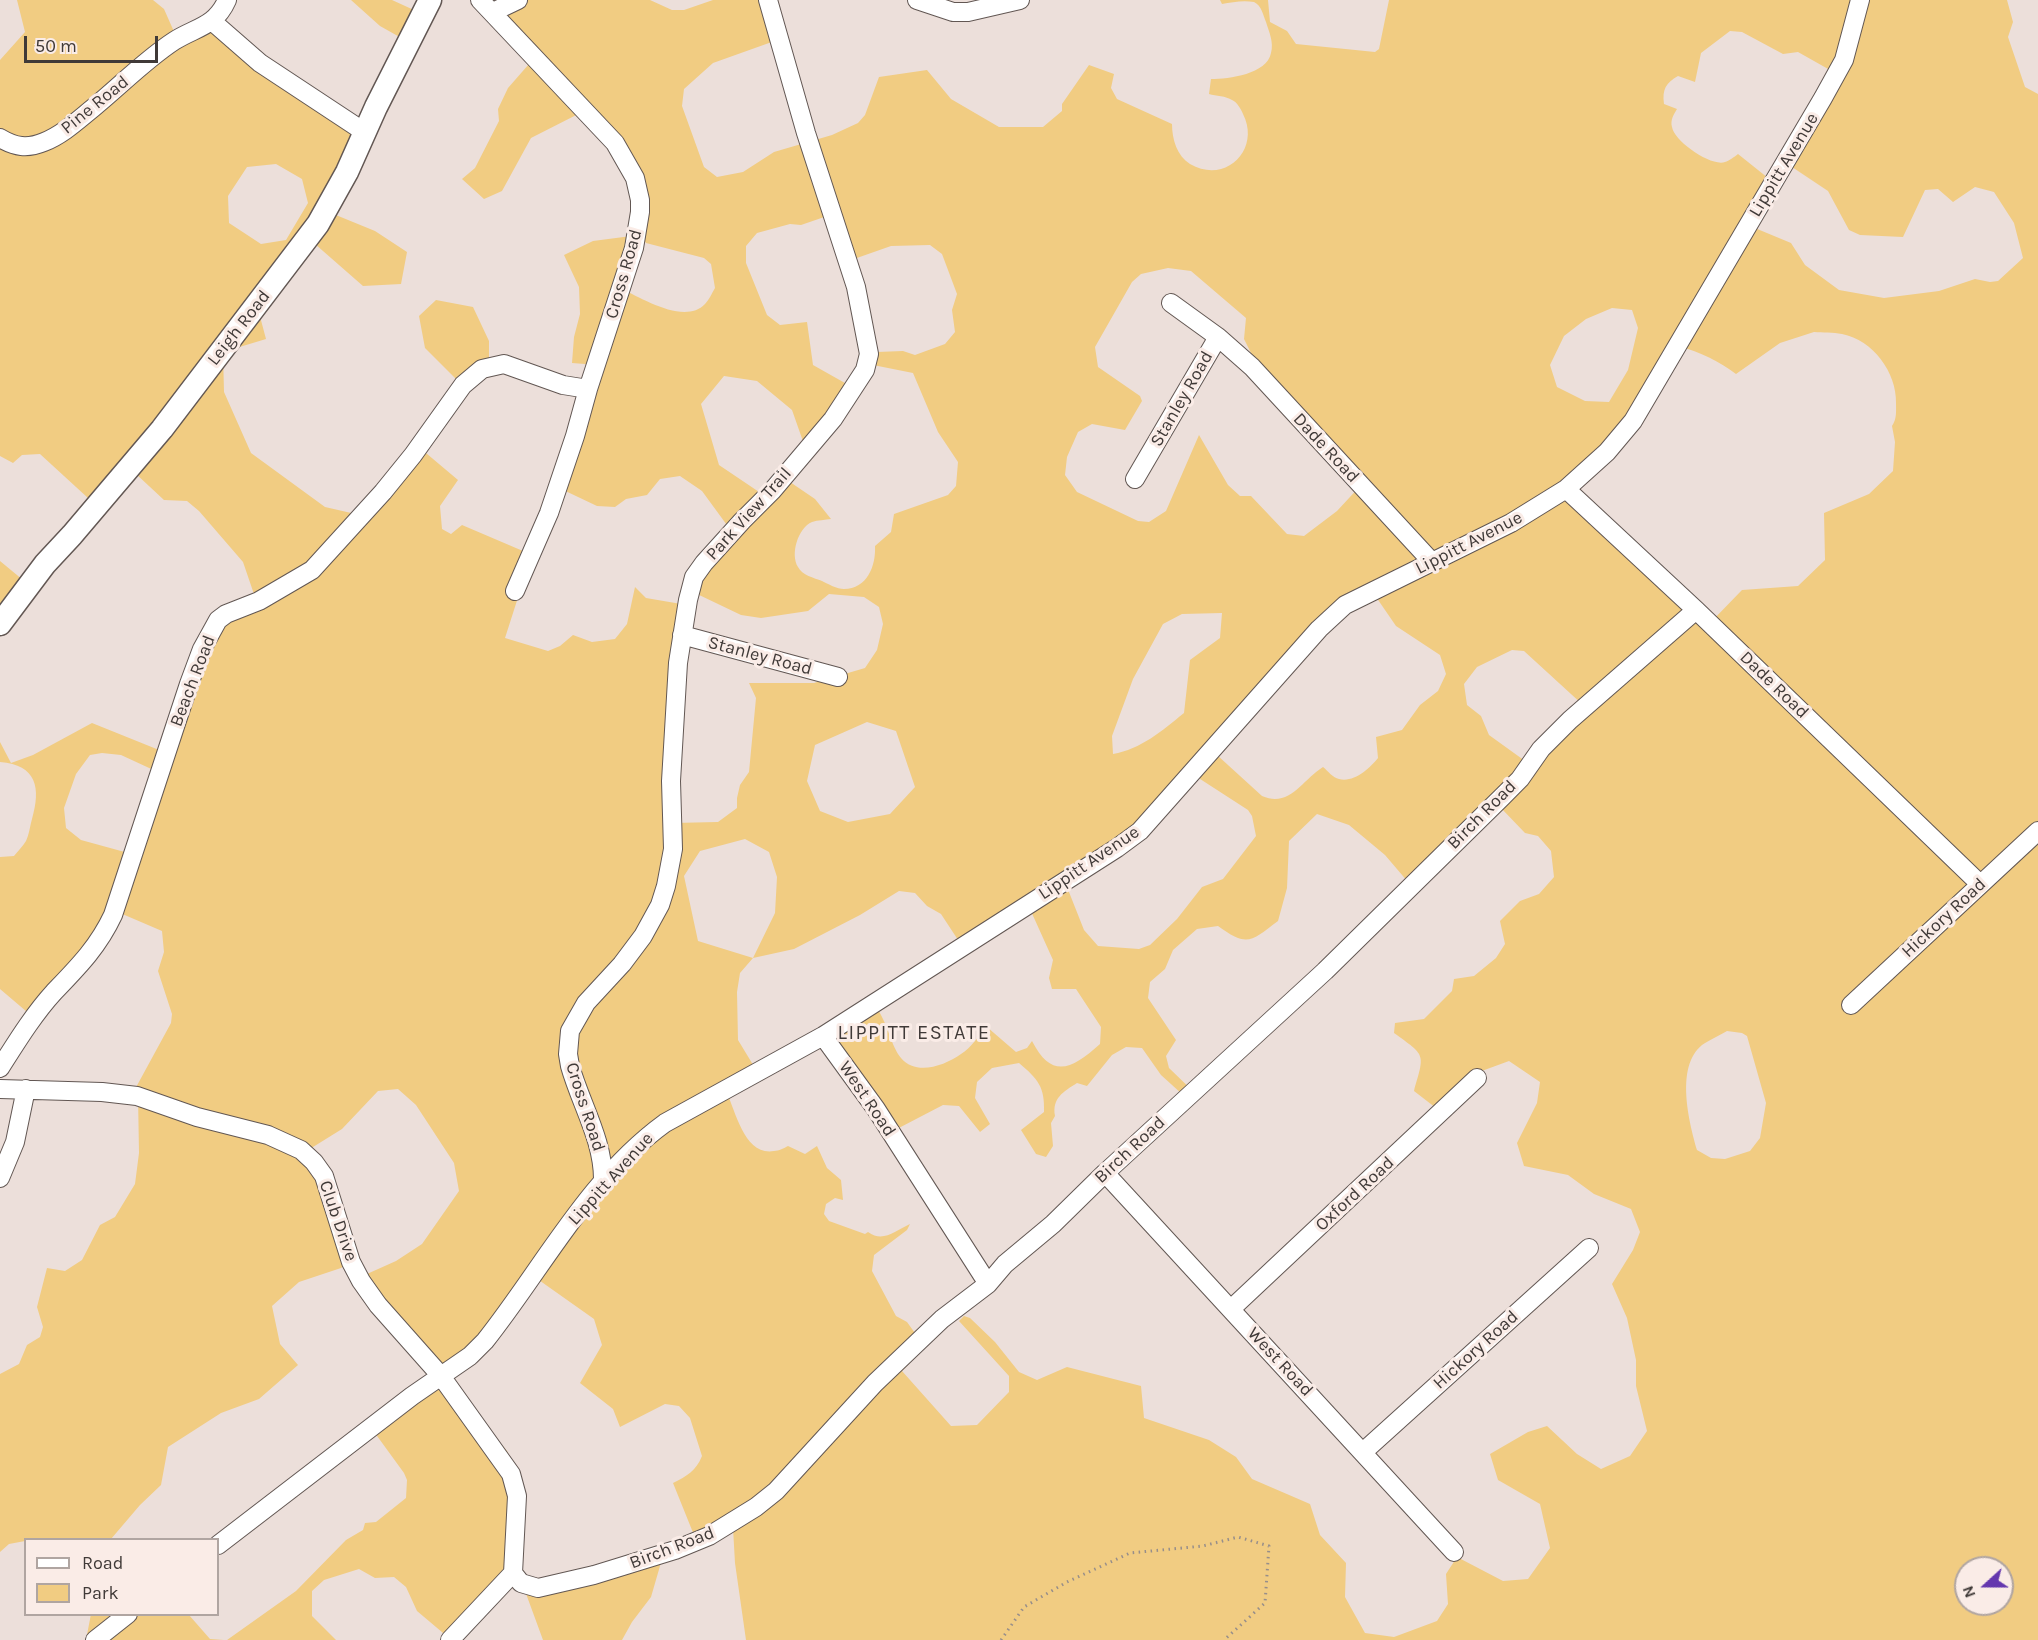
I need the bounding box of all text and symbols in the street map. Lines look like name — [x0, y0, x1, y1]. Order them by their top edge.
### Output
scale bar — [27, 24, 160, 62]
text: 50 m — [35, 35, 77, 57]
street label: Pine Road — [57, 71, 133, 139]
street label: Lippitt Avenue — [1745, 109, 1823, 221]
street label: Cross Road — [601, 227, 647, 321]
street label: Leigh Road — [203, 286, 275, 370]
street label: Stanley Road — [1146, 347, 1218, 451]
street label: Dade Road — [1288, 409, 1364, 487]
street label: Park View Trail — [702, 463, 796, 565]
street label: Lippitt Avenue — [1412, 507, 1526, 579]
street label: Beach Road — [166, 632, 220, 730]
street label: Stanley Road — [706, 632, 814, 680]
street label: Dade Road — [1735, 647, 1813, 723]
street label: Birch Road — [1443, 776, 1521, 854]
street label: Lippitt Avenue — [1034, 821, 1144, 905]
street label: Hickory Road — [1897, 874, 1991, 962]
district label: LIPPITT ESTATE — [838, 1021, 990, 1045]
street label: West Road — [834, 1057, 900, 1141]
street label: Cross Road — [561, 1060, 609, 1154]
street label: Birch Road — [1090, 1112, 1170, 1188]
street label: Lippitt Avenue — [564, 1128, 658, 1230]
street label: Oxford Road — [1311, 1152, 1399, 1236]
street label: Club Drive — [314, 1178, 362, 1264]
street label: Hickory Road — [1429, 1306, 1523, 1394]
street label: West Road — [1243, 1323, 1317, 1401]
street label: Birch Road — [627, 1522, 717, 1574]
legend — [24, 1538, 219, 1616]
text: Road — [82, 1552, 123, 1574]
north arrow — [1954, 1556, 2014, 1616]
text: Park — [82, 1582, 119, 1604]
text: N — [1958, 1583, 1980, 1601]

